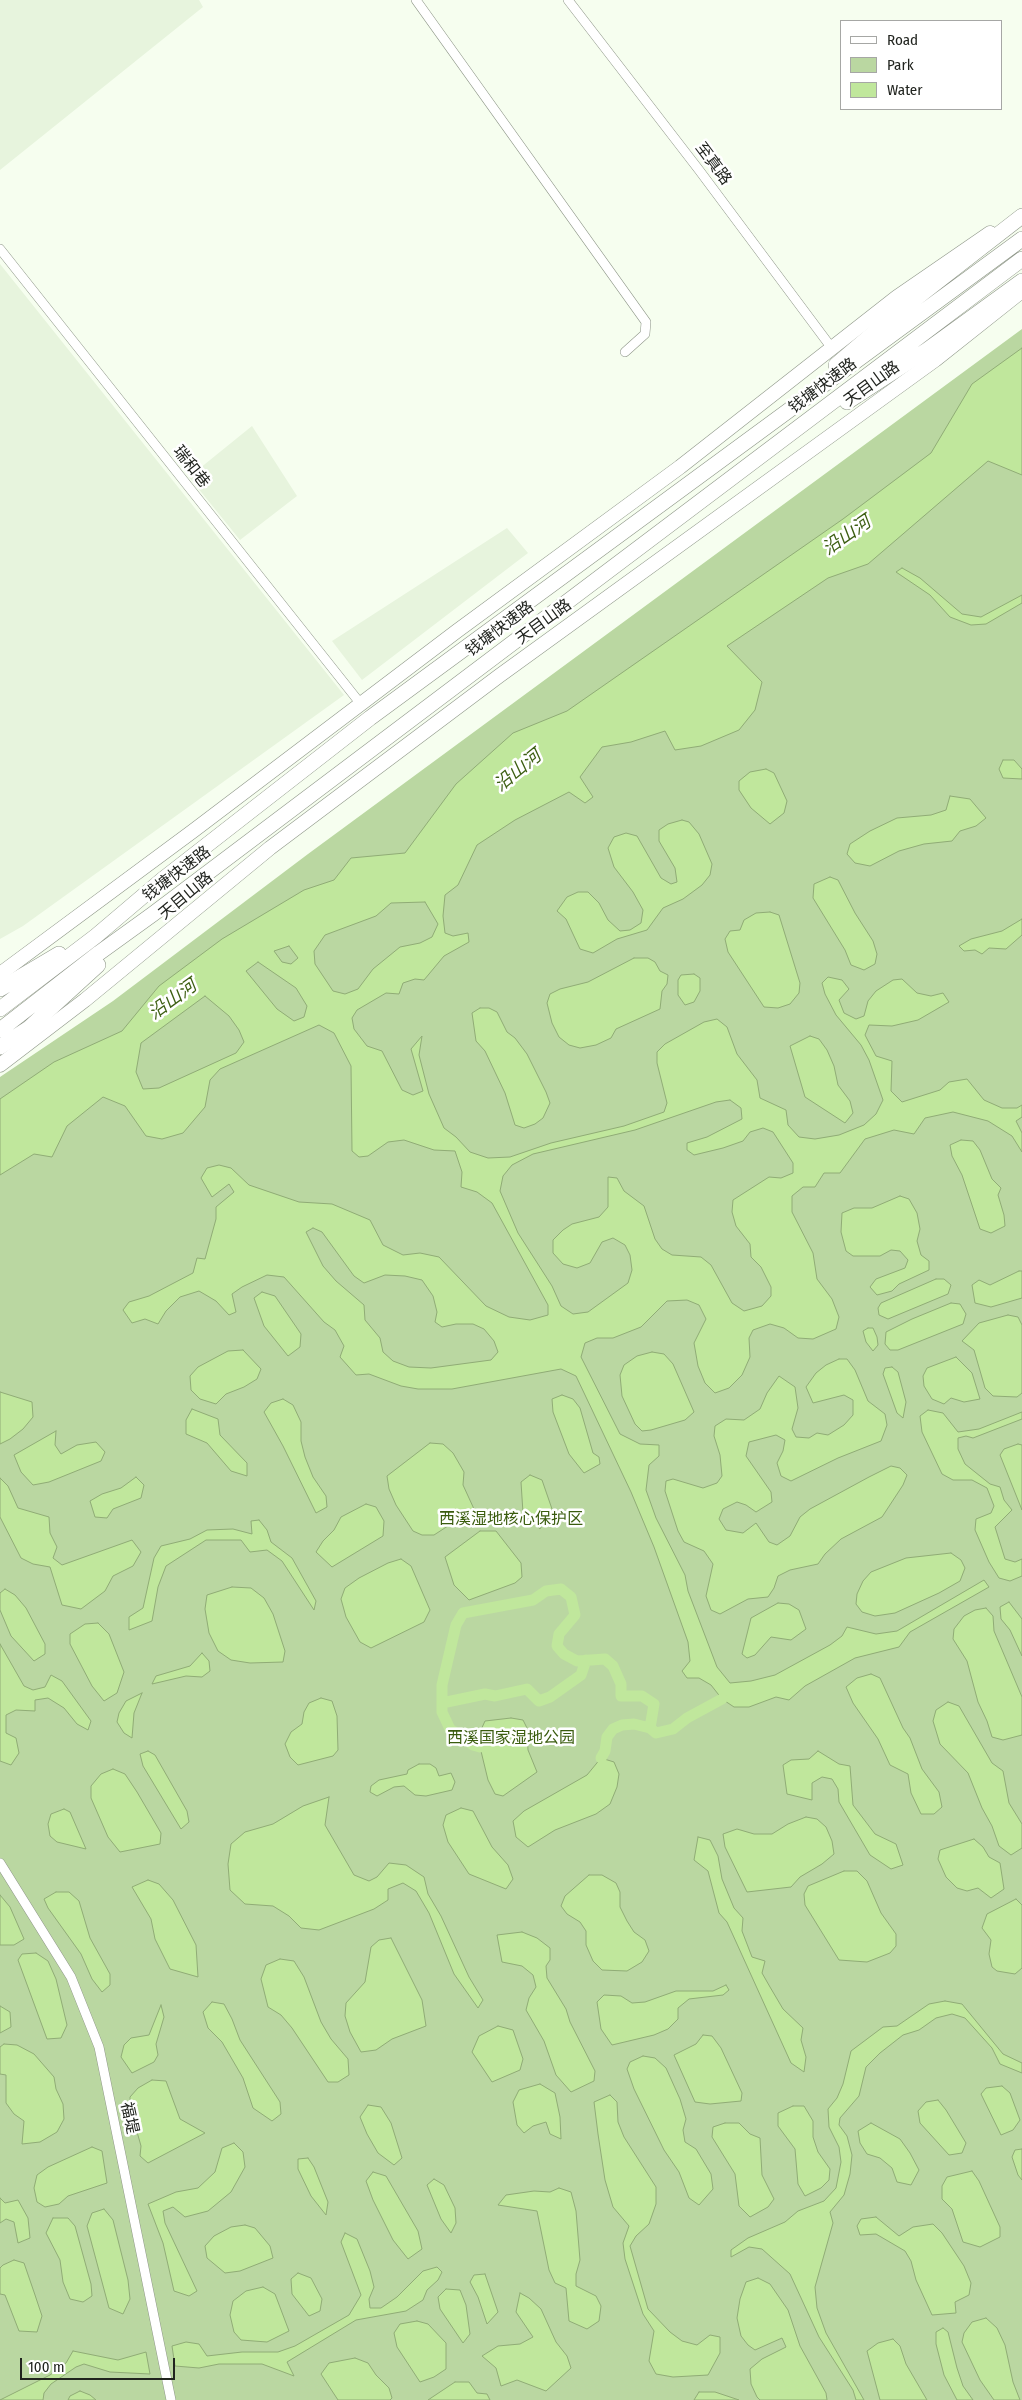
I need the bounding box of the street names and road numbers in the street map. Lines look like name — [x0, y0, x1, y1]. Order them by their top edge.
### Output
street label: 至真路 — [691, 139, 735, 189]
street label: 钱塘快速路 — [785, 354, 861, 418]
street label: 天目山路 — [840, 357, 904, 411]
street label: 瑞和巷 — [169, 442, 213, 492]
street label: 天目山路 — [512, 595, 576, 649]
street label: 钱塘快速路 — [462, 597, 538, 661]
street label: 钱塘快速路 — [139, 842, 215, 906]
street label: 天目山路 — [155, 868, 217, 924]
street label: 福堤 — [116, 2100, 142, 2136]

